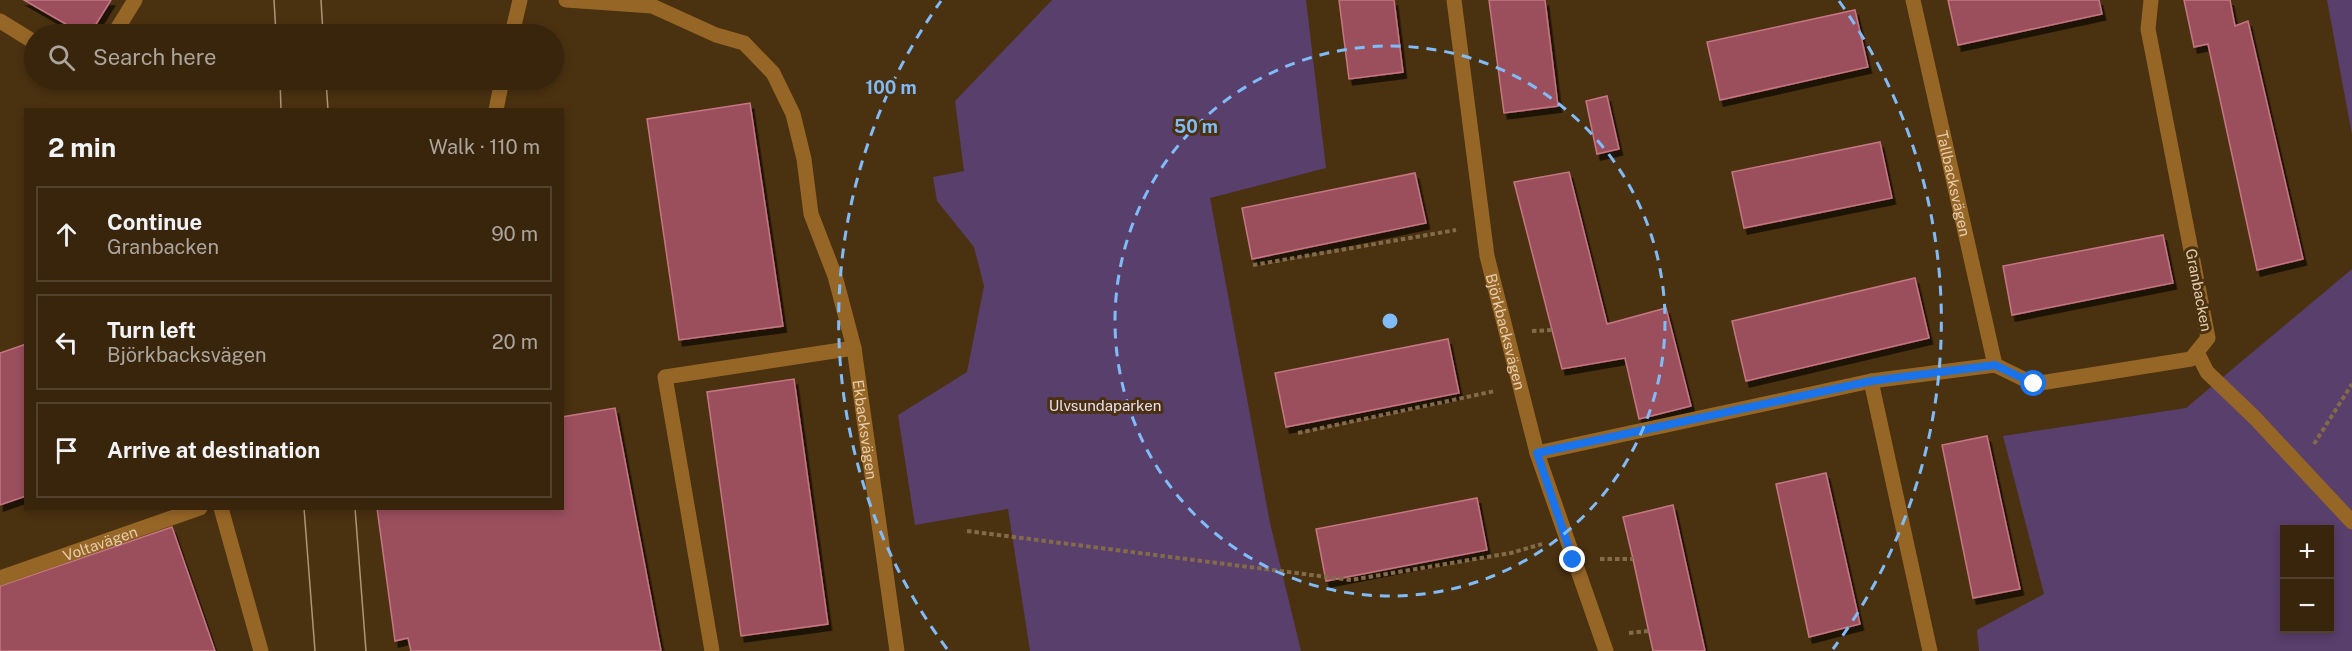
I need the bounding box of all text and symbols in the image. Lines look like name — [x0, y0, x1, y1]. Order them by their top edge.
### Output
search box — [24, 24, 564, 90]
icon: search — [45, 41, 78, 74]
text: Search here — [93, 44, 217, 70]
text: 100 m — [865, 77, 917, 98]
text: 50 m — [1174, 116, 1218, 137]
street label: Tallbacksvägen — [1934, 129, 1974, 238]
text: 2 min — [48, 132, 116, 163]
text: Walk · 110 m — [429, 135, 540, 159]
text: Continue — [107, 209, 202, 235]
icon: ahead — [50, 218, 83, 251]
text: 90 m — [491, 222, 538, 246]
text: Granbacken — [107, 235, 219, 259]
street label: Granbacken — [2183, 247, 2215, 333]
street label: Björkbacksvägen — [1483, 271, 1529, 392]
centre of rings — [1380, 311, 1400, 331]
text: Turn left — [107, 317, 196, 343]
icon: left — [50, 326, 83, 359]
text: 20 m — [492, 330, 538, 354]
text: Björkbacksvägen — [107, 343, 267, 367]
route start — [2020, 370, 2046, 396]
street label: Ekbacksvägen — [850, 379, 881, 480]
park label: Ulvsundaparken — [1049, 397, 1161, 414]
icon: arrive — [50, 434, 83, 467]
text: Arrive at destination — [107, 437, 320, 463]
street label: Voltavägen — [61, 522, 140, 564]
map controls — [2280, 525, 2334, 633]
button: + — [2280, 525, 2334, 579]
route end — [1559, 546, 1585, 572]
button: − — [2280, 579, 2334, 633]

